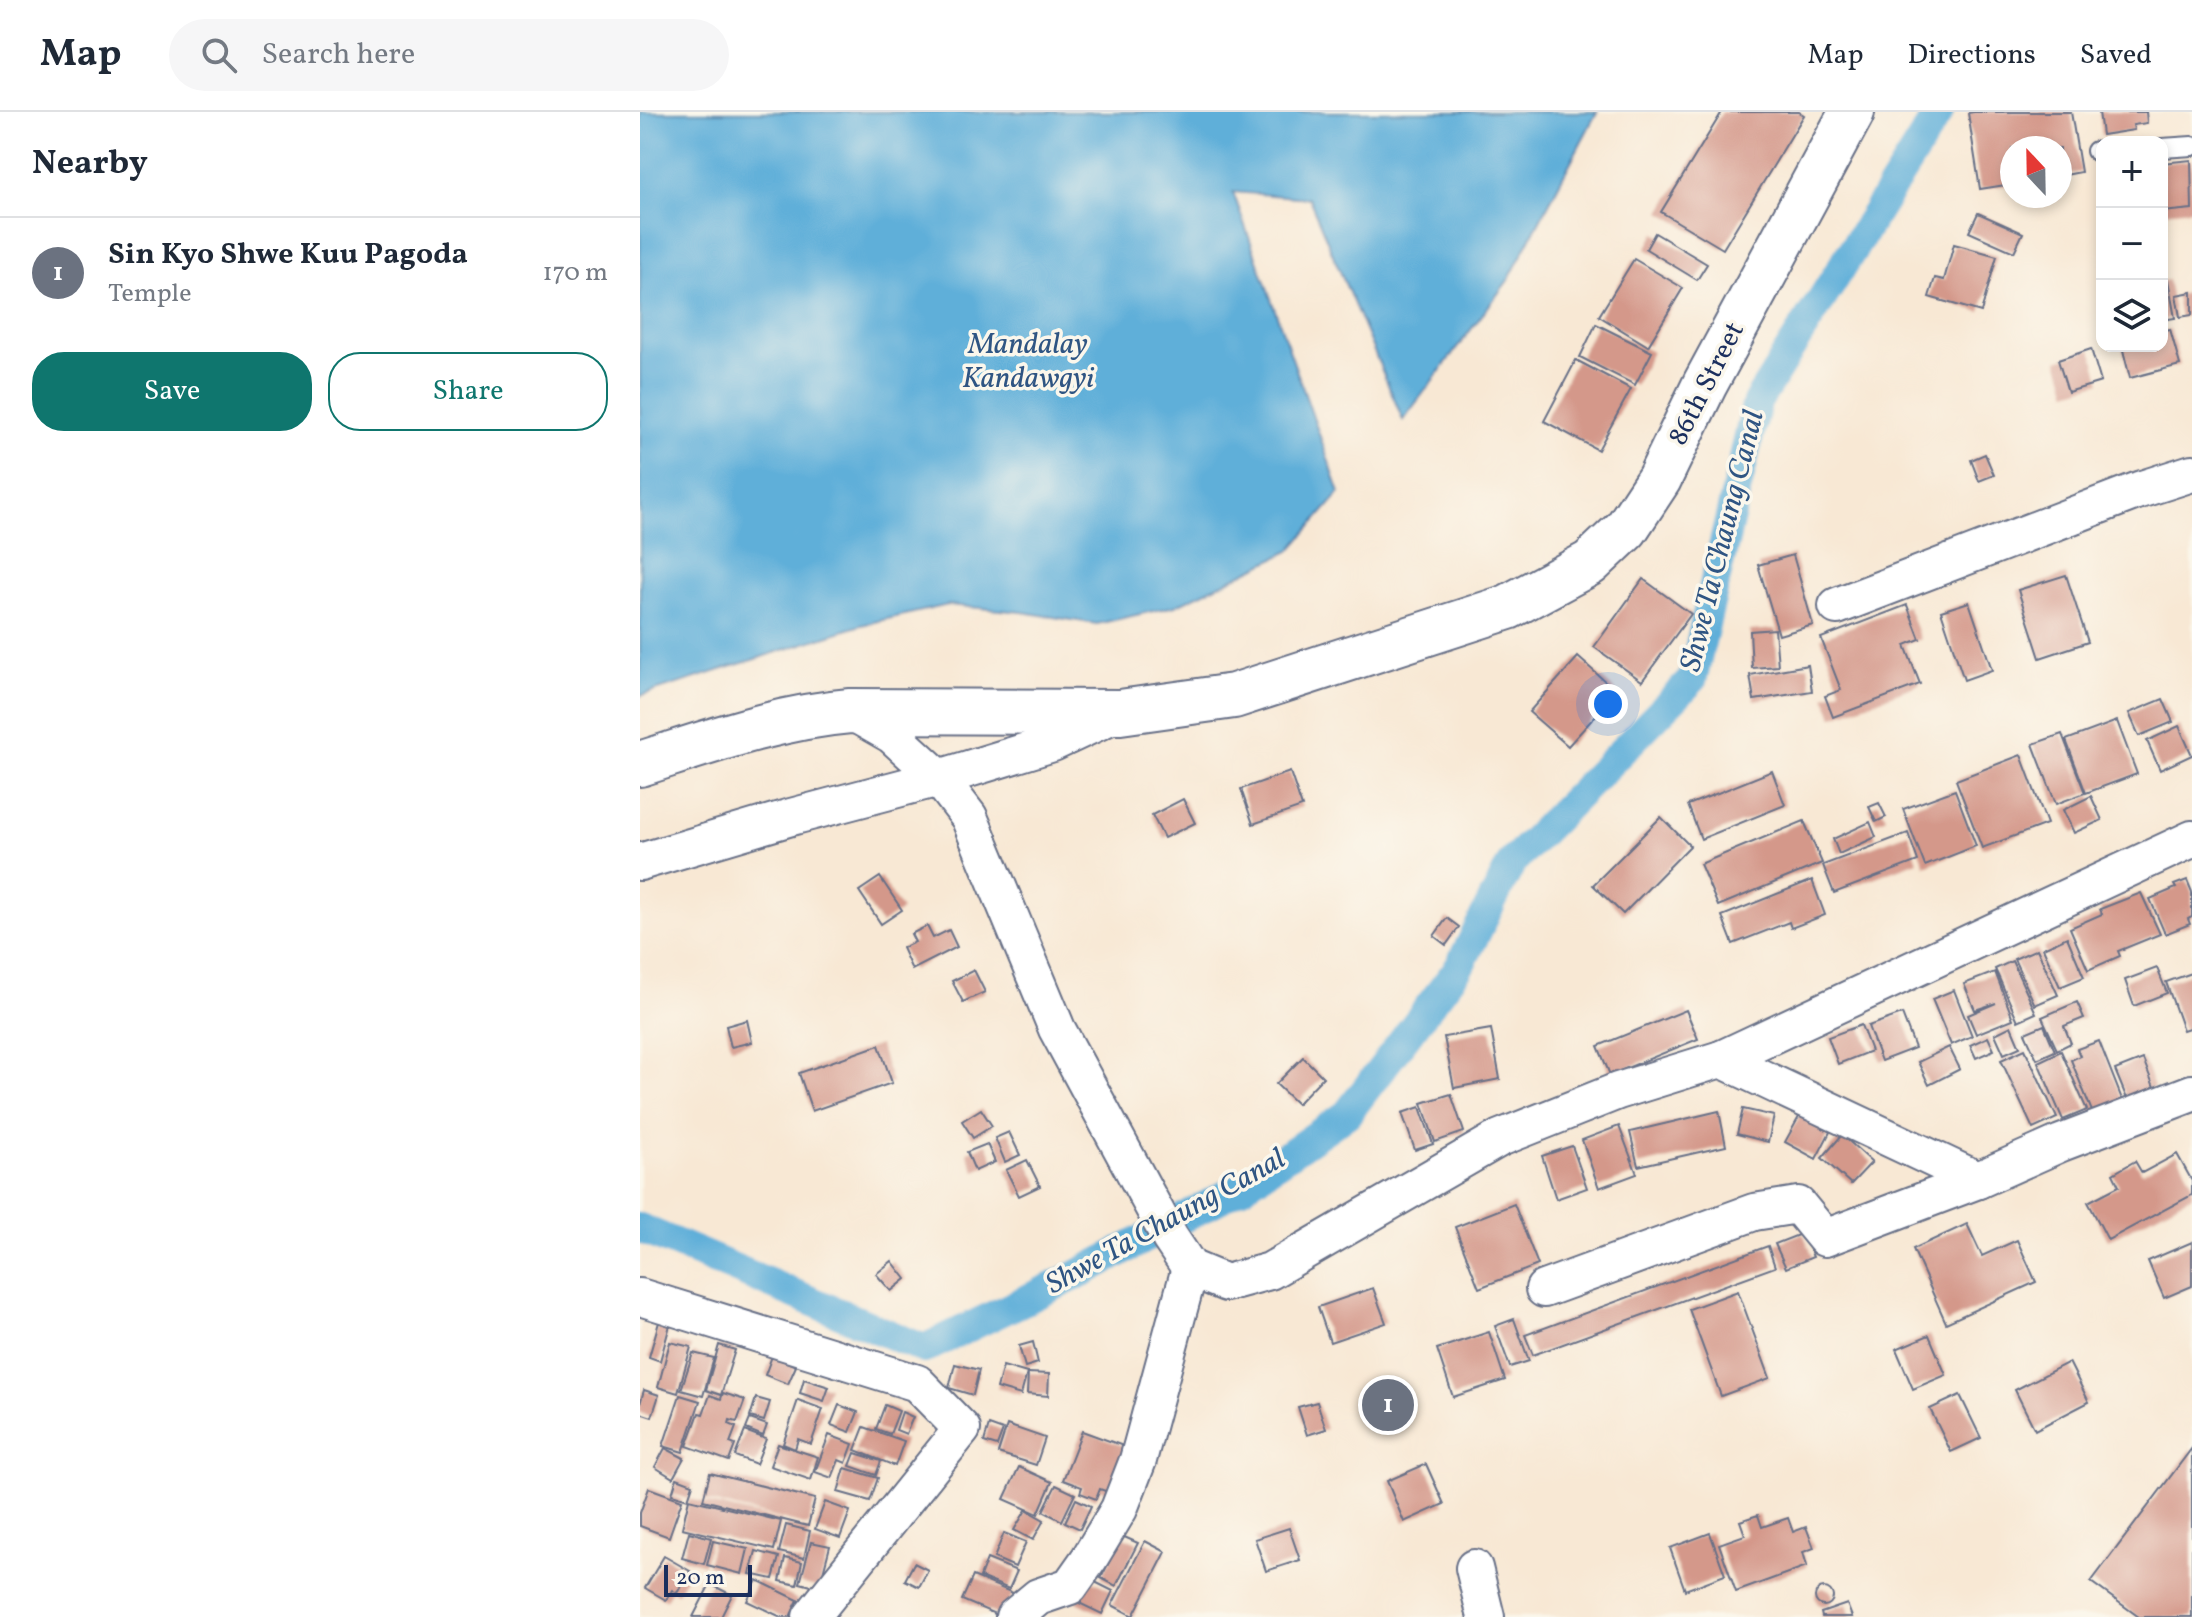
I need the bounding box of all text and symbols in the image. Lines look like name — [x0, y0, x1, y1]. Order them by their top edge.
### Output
search box — [169, 19, 729, 91]
text: Map — [40, 29, 121, 82]
icon: search — [197, 33, 241, 77]
text: Search here — [261, 34, 415, 76]
text: Map — [1808, 36, 1864, 75]
text: Directions — [1908, 36, 2036, 75]
text: Saved — [2080, 36, 2152, 75]
north arrow — [2000, 136, 2072, 208]
map controls — [2096, 136, 2168, 352]
button: + — [2096, 136, 2168, 208]
text: Nearby — [32, 141, 148, 188]
button: − — [2096, 208, 2168, 280]
text: Sin Kyo Shwe Kuu Pagoda — [108, 234, 468, 276]
text: 1 — [53, 255, 63, 291]
text: 170 m — [543, 255, 608, 291]
text: Temple — [108, 276, 191, 312]
button: layers — [2096, 280, 2168, 352]
street label: 86th Street — [1659, 315, 1755, 453]
water label: Mandalay Kandawgyi — [962, 324, 1094, 400]
button: Save — [32, 352, 312, 431]
button: Share — [328, 352, 608, 431]
water label: Shwe Ta Chaung Canal — [1670, 406, 1776, 676]
your location — [1588, 684, 1628, 724]
water label: Shwe Ta Chaung Canal — [1039, 1139, 1294, 1305]
pin: 1 — [1362, 1375, 1414, 1435]
scale bar — [664, 1561, 752, 1597]
text: 20 m — [676, 1563, 725, 1594]

